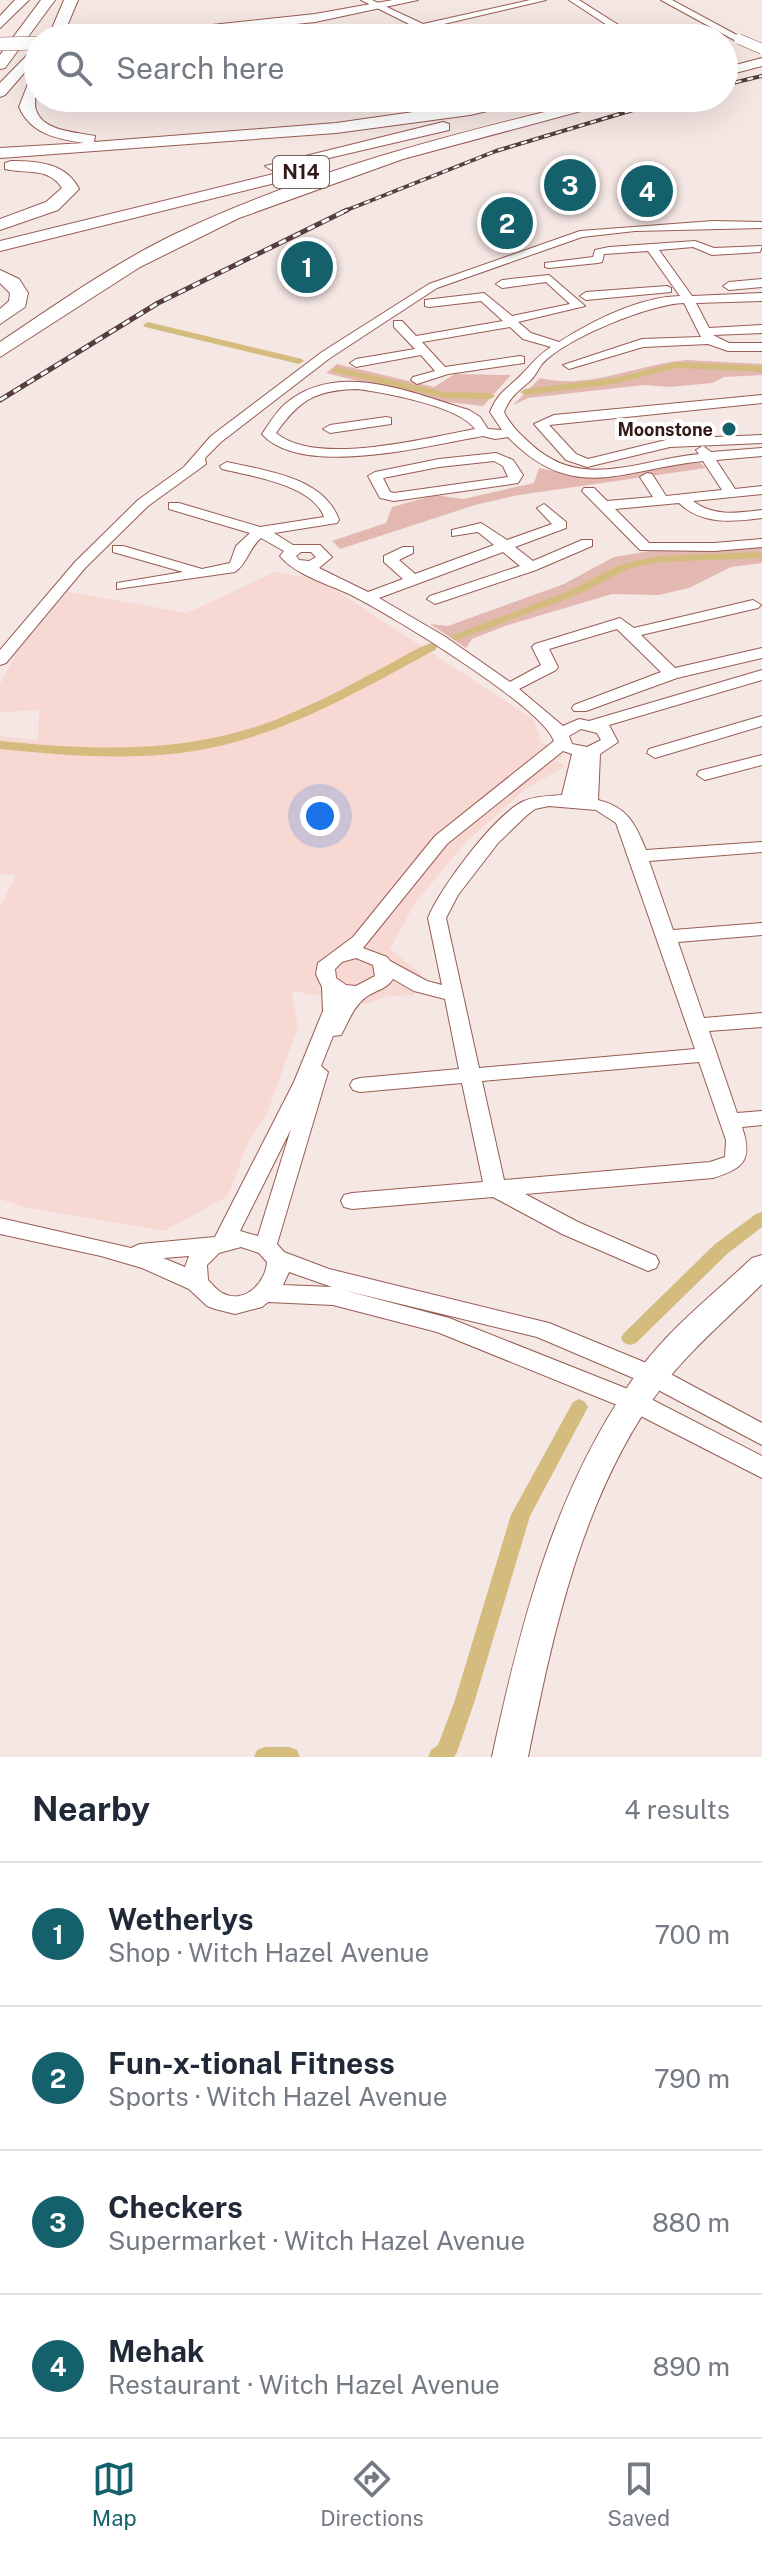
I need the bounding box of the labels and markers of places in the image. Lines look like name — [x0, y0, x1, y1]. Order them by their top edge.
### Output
pin: 3 — [544, 155, 596, 215]
pin: 4 — [621, 161, 673, 221]
pin: 2 — [481, 193, 533, 253]
pin: 1 — [281, 237, 333, 297]
place label: Moonstone — [617, 419, 713, 440]
marker: Moonstone — [720, 420, 738, 438]

